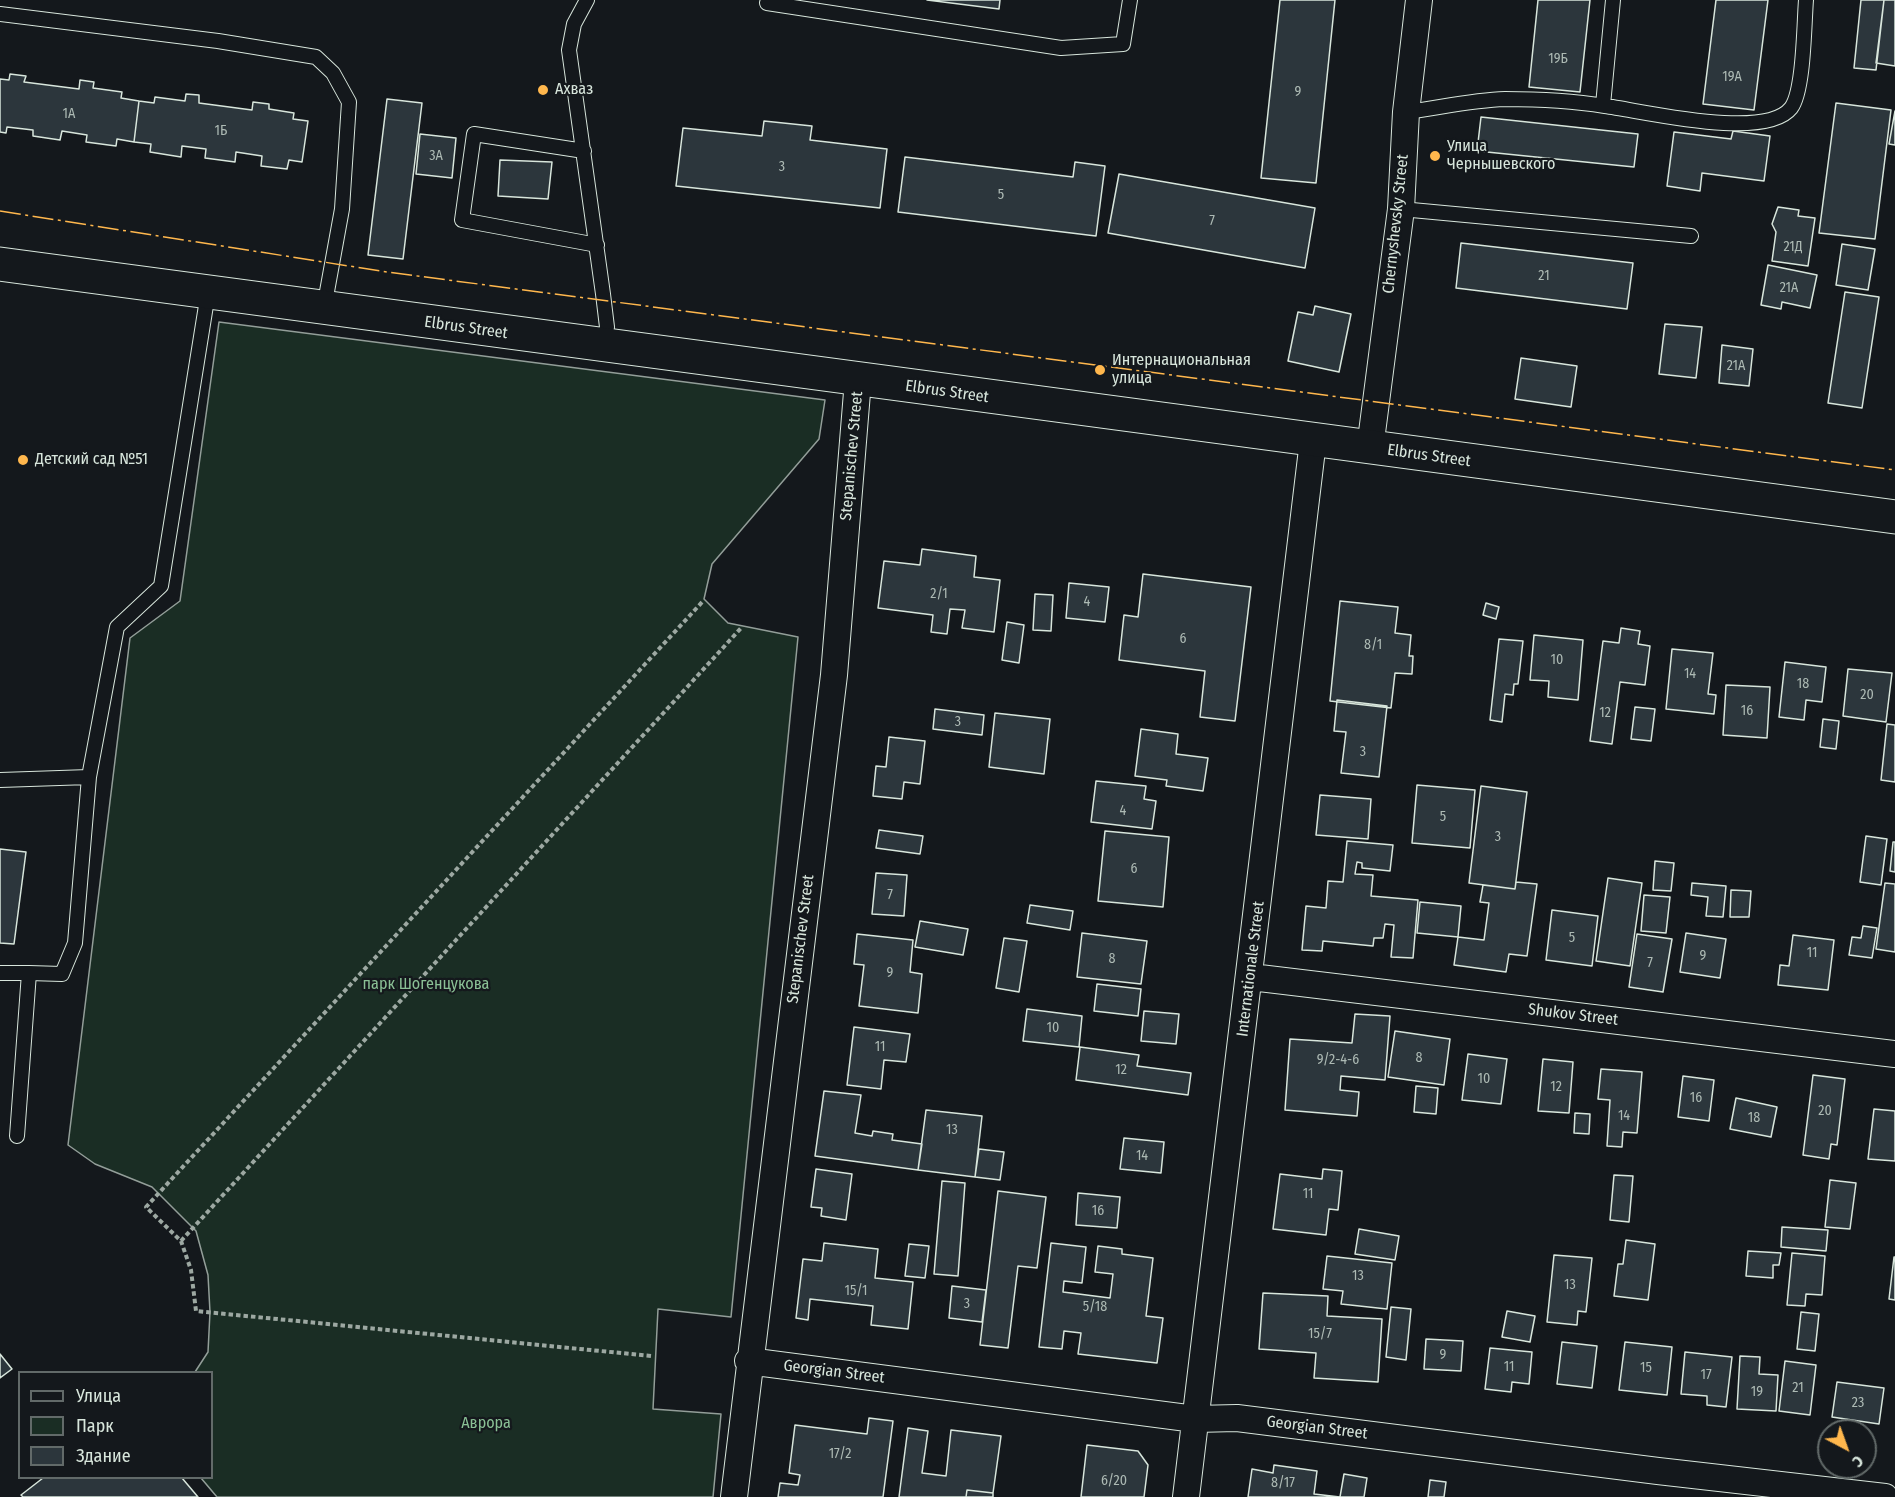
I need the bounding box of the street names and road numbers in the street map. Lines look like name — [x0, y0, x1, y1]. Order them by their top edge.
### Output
street label: Chernyshevsky Street — [1379, 153, 1413, 295]
street label: Elbrus Street — [423, 313, 509, 343]
street label: Elbrus Street — [904, 377, 990, 407]
street label: Stepanischev Street — [837, 391, 867, 521]
street label: Elbrus Street — [1386, 441, 1472, 471]
street label: Stepanischev Street — [784, 873, 818, 1005]
street label: Internationale Street — [1233, 900, 1269, 1038]
street label: Shukov Street — [1527, 1000, 1619, 1030]
street label: Georgian Street — [782, 1356, 886, 1388]
street label: Georgian Street — [1265, 1412, 1369, 1444]

